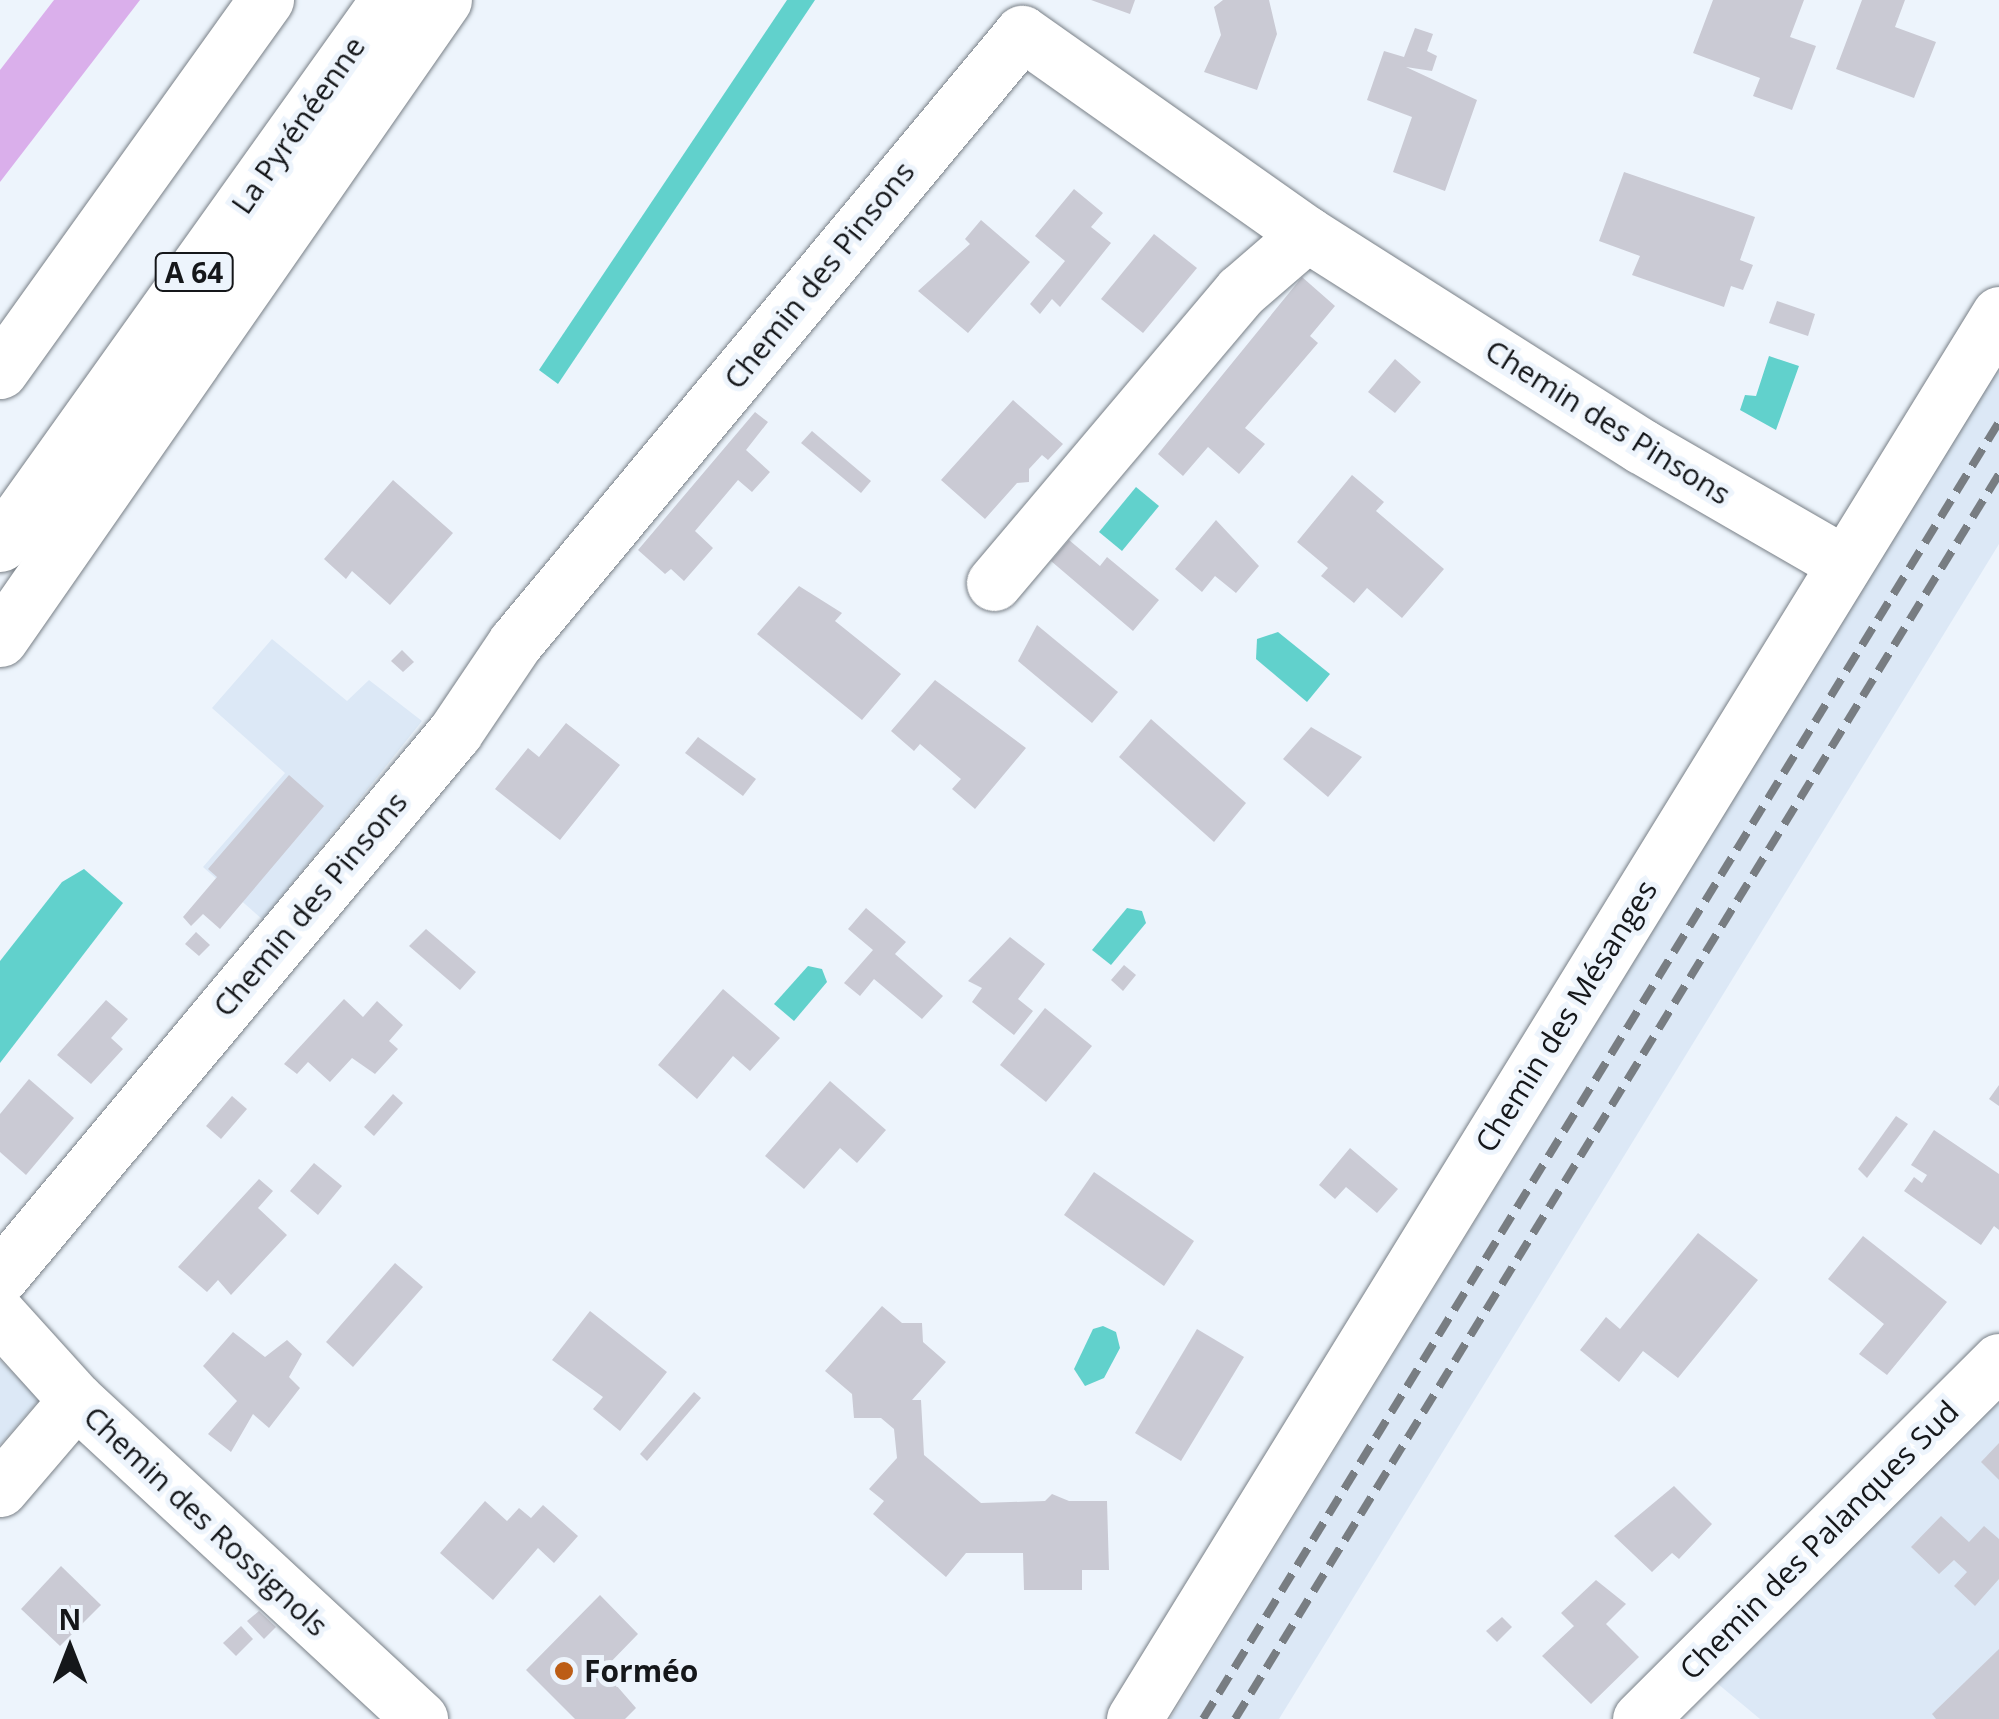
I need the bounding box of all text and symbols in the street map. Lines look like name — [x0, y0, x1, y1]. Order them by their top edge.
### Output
street label: La Pyrénéenne — [224, 29, 372, 221]
street label: Chemin des Pinsons — [716, 154, 922, 396]
road number: A 64 — [154, 249, 234, 295]
street label: Chemin des Pinsons — [1479, 332, 1737, 512]
street label: Chemin des Pinsons — [206, 784, 414, 1024]
street label: Chemin des Mésanges — [1468, 873, 1664, 1159]
street label: Chemin des Palanques Sud — [1672, 1393, 1966, 1687]
street label: Chemin des Rossignols — [77, 1399, 335, 1643]
north arrow — [20, 1599, 120, 1699]
text: N — [59, 1600, 81, 1638]
place label: Forméo — [584, 1653, 698, 1689]
marker: Forméo — [553, 1660, 575, 1682]

